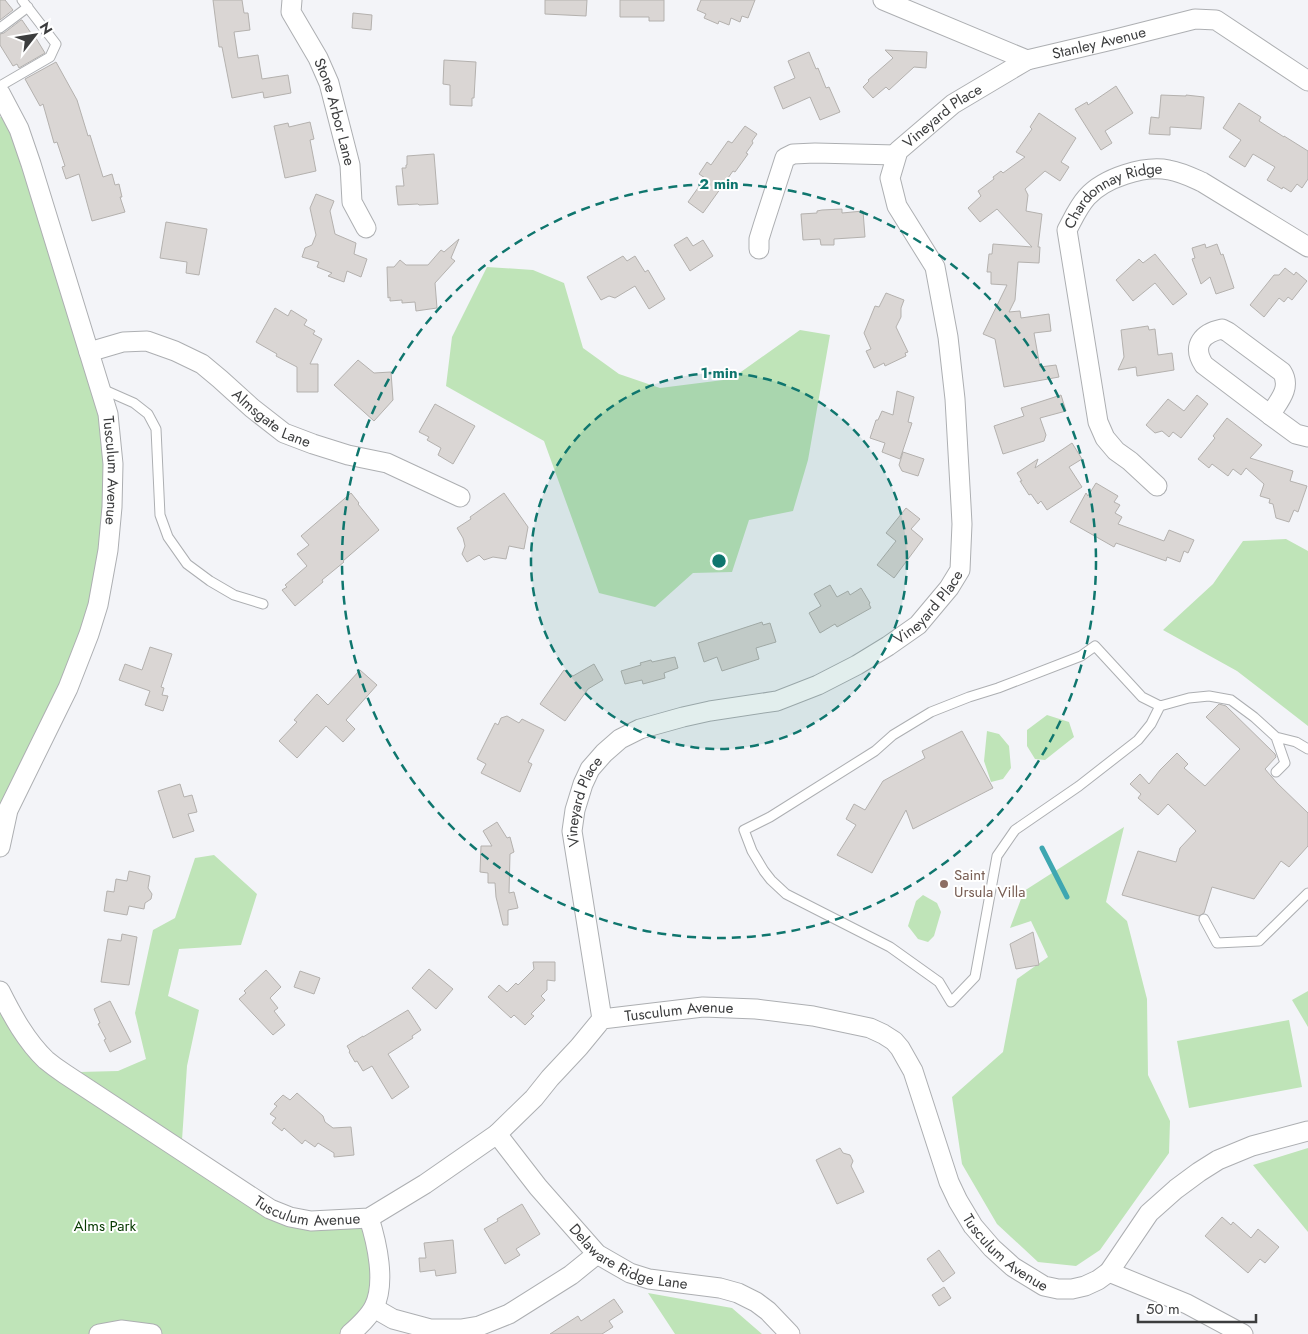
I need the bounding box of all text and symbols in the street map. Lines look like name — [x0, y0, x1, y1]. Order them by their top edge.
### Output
north arrow — [10, 10, 60, 60]
text: N — [35, 18, 58, 38]
street label: Stanley Avenue — [1050, 21, 1149, 65]
street label: Stone Arbor Lane — [308, 54, 361, 168]
street label: Vineyard Place — [898, 78, 986, 153]
street label: Chardonnay Ridge — [1059, 158, 1163, 233]
text: 2 min — [699, 173, 739, 195]
text: 1 min — [700, 362, 738, 384]
street label: Almsgate Lane — [227, 384, 314, 453]
street label: Tusculum Avenue — [97, 415, 124, 526]
centre of rings — [710, 552, 728, 570]
street label: Vineyard Place — [889, 566, 969, 650]
street label: Vineyard Place — [561, 751, 608, 848]
place label: Saint Ursula Villa — [954, 864, 1026, 903]
marker: Saint Ursula Villa — [938, 878, 950, 890]
street label: Tusculum Avenue — [623, 996, 734, 1027]
street label: Tusculum Avenue — [250, 1190, 361, 1232]
street label: Tusculum Avenue — [957, 1210, 1053, 1297]
park label: Alms Park — [74, 1215, 137, 1237]
street label: Delaware Ridge Lane — [564, 1219, 689, 1295]
scale bar — [1138, 1292, 1256, 1324]
text: 50 m — [1146, 1298, 1180, 1320]

